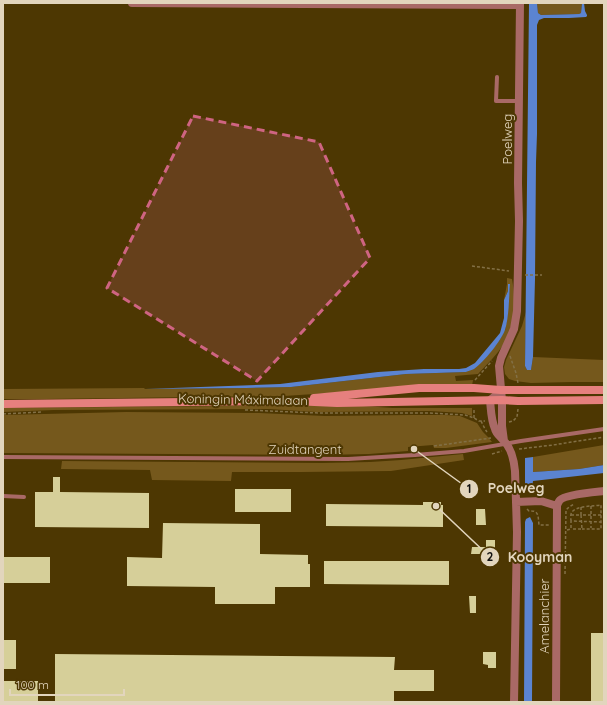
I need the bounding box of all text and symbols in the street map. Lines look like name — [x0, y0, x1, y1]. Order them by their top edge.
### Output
street label: Poelweg — [499, 114, 515, 164]
street label: Koningin Máximalaan — [178, 390, 308, 408]
street label: Zuidtangent — [268, 441, 342, 457]
callout: Poelweg — [459, 476, 552, 502]
text: Poelweg — [488, 479, 544, 497]
text: 1 — [467, 481, 471, 496]
callout: Kooyman — [480, 544, 580, 570]
text: Kooyman — [508, 548, 572, 566]
text: 2 — [487, 549, 494, 564]
street label: Amelanchier — [536, 578, 552, 654]
scale bar — [10, 671, 124, 697]
text: 100 m — [16, 677, 49, 692]

